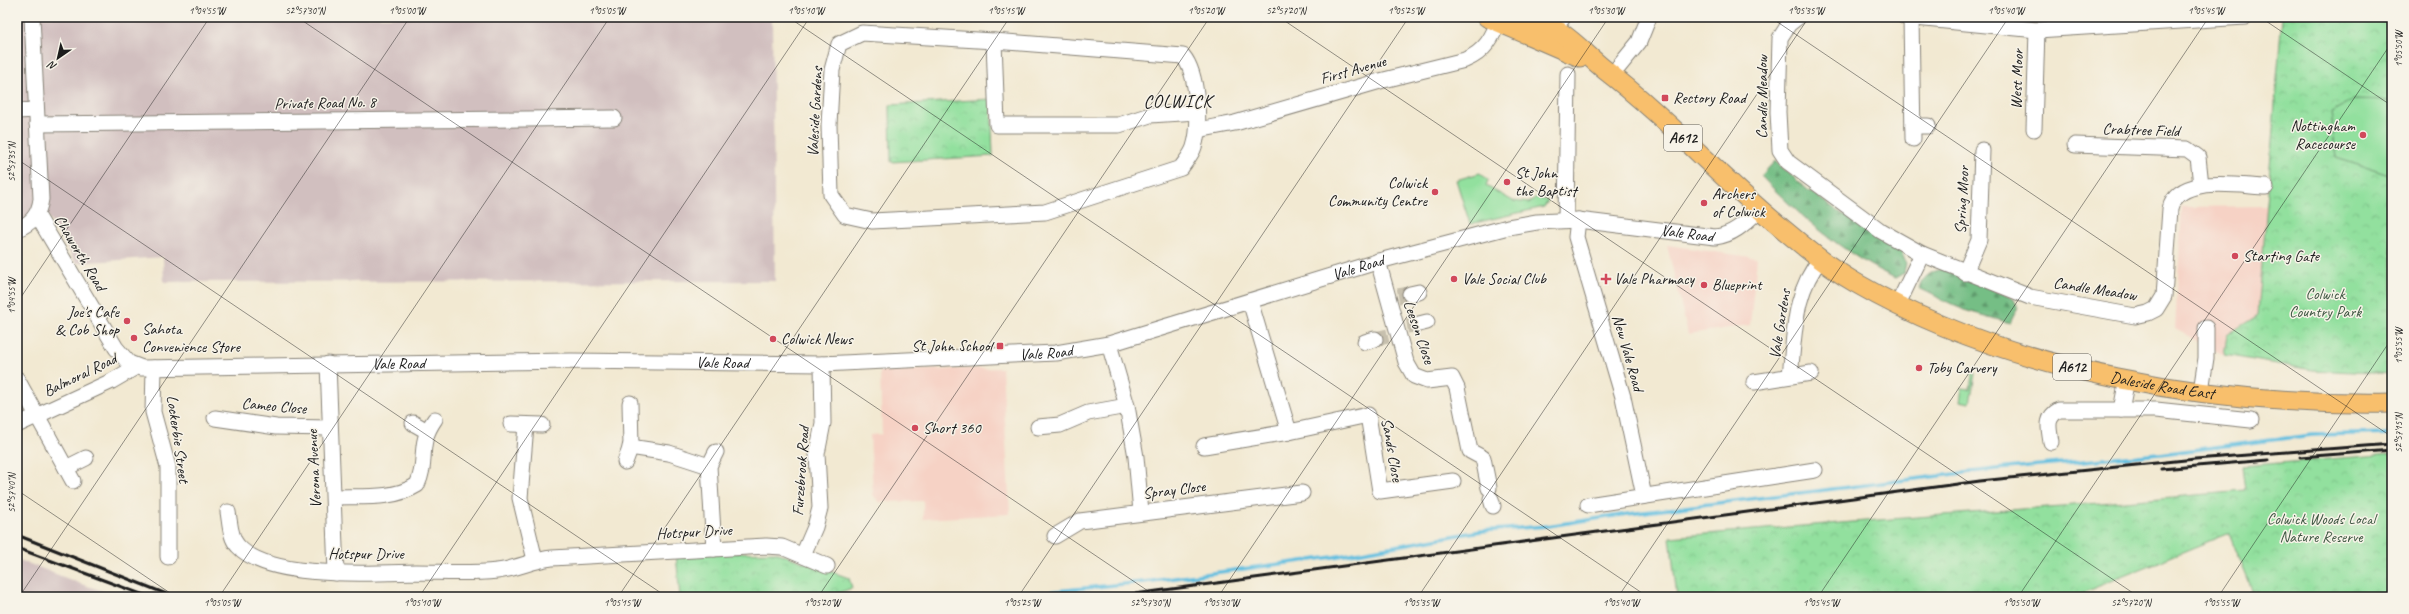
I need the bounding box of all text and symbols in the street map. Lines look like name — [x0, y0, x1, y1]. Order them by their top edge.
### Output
text: 1°04'55"W — [189, 4, 227, 17]
text: 52°57'30"N — [285, 4, 327, 17]
text: 1°05'00"W — [389, 4, 427, 17]
text: 1°05'05"W — [589, 4, 627, 17]
text: 1°05'10"W — [788, 4, 826, 17]
text: 1°05'15"W — [988, 4, 1026, 17]
text: 1°05'20"W — [1188, 4, 1226, 17]
text: 52°57'20"N — [1266, 4, 1308, 17]
text: 1°05'25"W — [1388, 4, 1426, 17]
text: 1°05'30"W — [1588, 4, 1626, 17]
text: 1°05'35"W — [1788, 4, 1826, 17]
text: 1°05'40"W — [1988, 4, 2026, 17]
text: 1°05'45"W — [2188, 4, 2226, 17]
text: 1°05'50"W — [2392, 29, 2405, 67]
north arrow — [38, 38, 78, 78]
street label: West Moor — [2006, 47, 2028, 109]
street label: First Avenue — [1318, 51, 1390, 89]
street label: Candle Meadow — [1752, 53, 1772, 139]
text: N — [44, 57, 59, 74]
street label: Valeside Gardens — [803, 65, 827, 157]
place label: Rectory Road — [1673, 88, 1748, 108]
district label: COLWICK — [1144, 90, 1216, 112]
street label: Private Road No. 8 — [274, 92, 378, 114]
marker: Rectory Road — [1660, 93, 1670, 103]
place label: Nottingham Racecourse — [2291, 116, 2357, 154]
street label: Crabtree Field — [2102, 119, 2183, 141]
road number: A612 — [1664, 125, 1702, 151]
marker: Nottingham Racecourse — [2358, 130, 2368, 140]
text: 52°57'35"N — [5, 140, 18, 182]
place label: St John the Baptist — [1515, 163, 1579, 201]
street label: Spring Moor — [1950, 164, 1974, 234]
place label: Colwick Community Centre — [1328, 173, 1429, 211]
marker: St John the Baptist — [1502, 177, 1512, 187]
place label: Archers of Colwick — [1712, 184, 1766, 222]
marker: Colwick Community Centre — [1430, 187, 1440, 197]
marker: Archers of Colwick — [1699, 198, 1709, 208]
street label: Chaworth Road — [49, 211, 112, 297]
street label: Vale Road — [1660, 220, 1717, 247]
place label: Starting Gate — [2243, 246, 2321, 266]
street label: Vale Road — [1330, 250, 1389, 285]
marker: Starting Gate — [2230, 251, 2240, 261]
place label: Vale Social Club — [1462, 269, 1547, 289]
place label: Vale Pharmacy — [1614, 269, 1696, 289]
street label: Candle Meadow — [2052, 273, 2140, 306]
marker: Vale Social Club — [1449, 274, 1459, 284]
marker: Vale Pharmacy — [1601, 274, 1611, 284]
place label: Blueprint — [1712, 275, 1763, 295]
text: 1°04'55"W — [5, 276, 18, 314]
marker: Blueprint — [1699, 280, 1709, 290]
park label: Colwick Country Park — [2289, 284, 2362, 322]
street label: Vale Gardens — [1765, 286, 1796, 360]
street label: Leeson Close — [1399, 298, 1440, 368]
place label: Joe's Cafe & Cob Shop — [55, 302, 121, 340]
street label: New Vale Road — [1608, 312, 1649, 396]
marker: Joe's Cafe & Cob Shop — [122, 316, 132, 326]
place label: Sahota Convenience Store — [142, 319, 242, 357]
text: 1°05'55"W — [2392, 326, 2405, 364]
place label: Colwick News — [781, 329, 854, 349]
marker: Sahota Convenience Store — [129, 333, 139, 343]
marker: Colwick News — [768, 334, 778, 344]
place label: St John School — [912, 336, 995, 356]
street label: Vale Road — [1019, 340, 1077, 365]
marker: St John School — [995, 341, 1005, 351]
street label: Balmoral Road — [40, 347, 122, 401]
street label: Vale Road — [696, 352, 752, 373]
street label: Vale Road — [372, 353, 428, 374]
road number: A612 — [2053, 354, 2091, 380]
place label: Toby Carvery — [1927, 358, 1998, 378]
marker: Toby Carvery — [1914, 363, 1924, 373]
street label: Daleside Road East — [2109, 367, 2218, 404]
street label: Cameo Close — [241, 393, 309, 419]
street label: Lockerbie Street — [162, 394, 194, 486]
text: 52°57'15"N — [2392, 411, 2405, 453]
street label: Sands Close — [1377, 417, 1408, 485]
place label: Short 360 — [923, 418, 982, 438]
street label: Furzebrook Road — [788, 423, 814, 516]
marker: Short 360 — [910, 423, 920, 433]
street label: Verona Avenue — [302, 428, 326, 509]
text: 52°57'40"N — [5, 471, 18, 513]
street label: Spray Close — [1142, 476, 1208, 504]
park label: Colwick Woods Local Nature Reserve — [2267, 509, 2379, 547]
street label: Hotspur Drive — [656, 520, 734, 544]
street label: Hotspur Drive — [328, 544, 406, 564]
text: 1°05'05"W — [204, 596, 242, 609]
text: 1°05'10"W — [404, 596, 442, 609]
text: 1°05'15"W — [604, 596, 642, 609]
text: 1°05'20"W — [804, 596, 842, 609]
text: 1°05'25"W — [1004, 596, 1042, 609]
text: 52°57'30"N — [1130, 596, 1172, 609]
text: 1°05'30"W — [1203, 596, 1241, 609]
text: 1°05'35"W — [1403, 596, 1441, 609]
text: 1°05'40"W — [1603, 596, 1641, 609]
text: 1°05'45"W — [1803, 596, 1841, 609]
text: 1°05'50"W — [2003, 596, 2041, 609]
text: 52°57'20"N — [2111, 596, 2153, 609]
text: 1°05'55"W — [2203, 596, 2241, 609]

